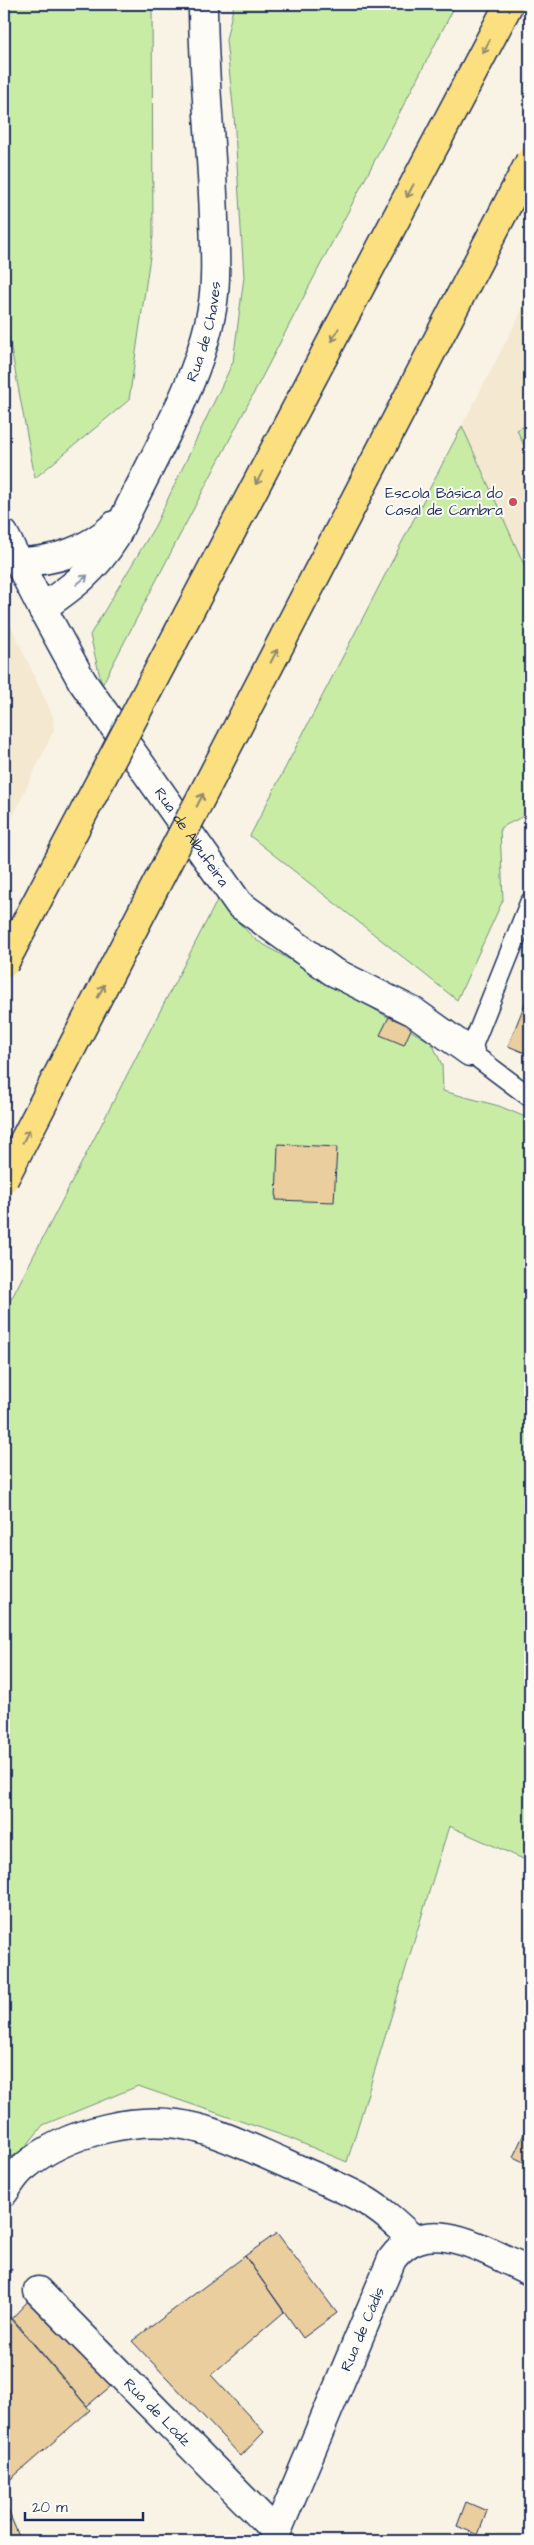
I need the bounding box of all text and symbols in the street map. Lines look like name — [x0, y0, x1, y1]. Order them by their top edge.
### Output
one-way arrow — [481, 39, 490, 54]
one-way arrow — [405, 183, 415, 198]
street label: Rua de Chaves — [181, 280, 226, 385]
one-way arrow — [329, 327, 339, 341]
one-way arrow — [254, 471, 264, 486]
place label: Escola Básica do Casal de Cambra — [385, 483, 504, 521]
marker: Escola Básica do Casal de Cambra — [507, 496, 519, 508]
one-way arrow — [75, 574, 88, 585]
one-way arrow — [270, 649, 279, 664]
street label: Rua de Albufeira — [149, 783, 234, 891]
one-way arrow — [195, 793, 205, 808]
one-way arrow — [97, 984, 106, 999]
one-way arrow — [21, 1128, 31, 1143]
street label: Rua de Cádis — [336, 2283, 390, 2375]
street label: Rua de Lodz — [119, 2374, 196, 2451]
scale bar — [25, 2490, 142, 2522]
text: 20 m — [32, 2497, 68, 2518]

